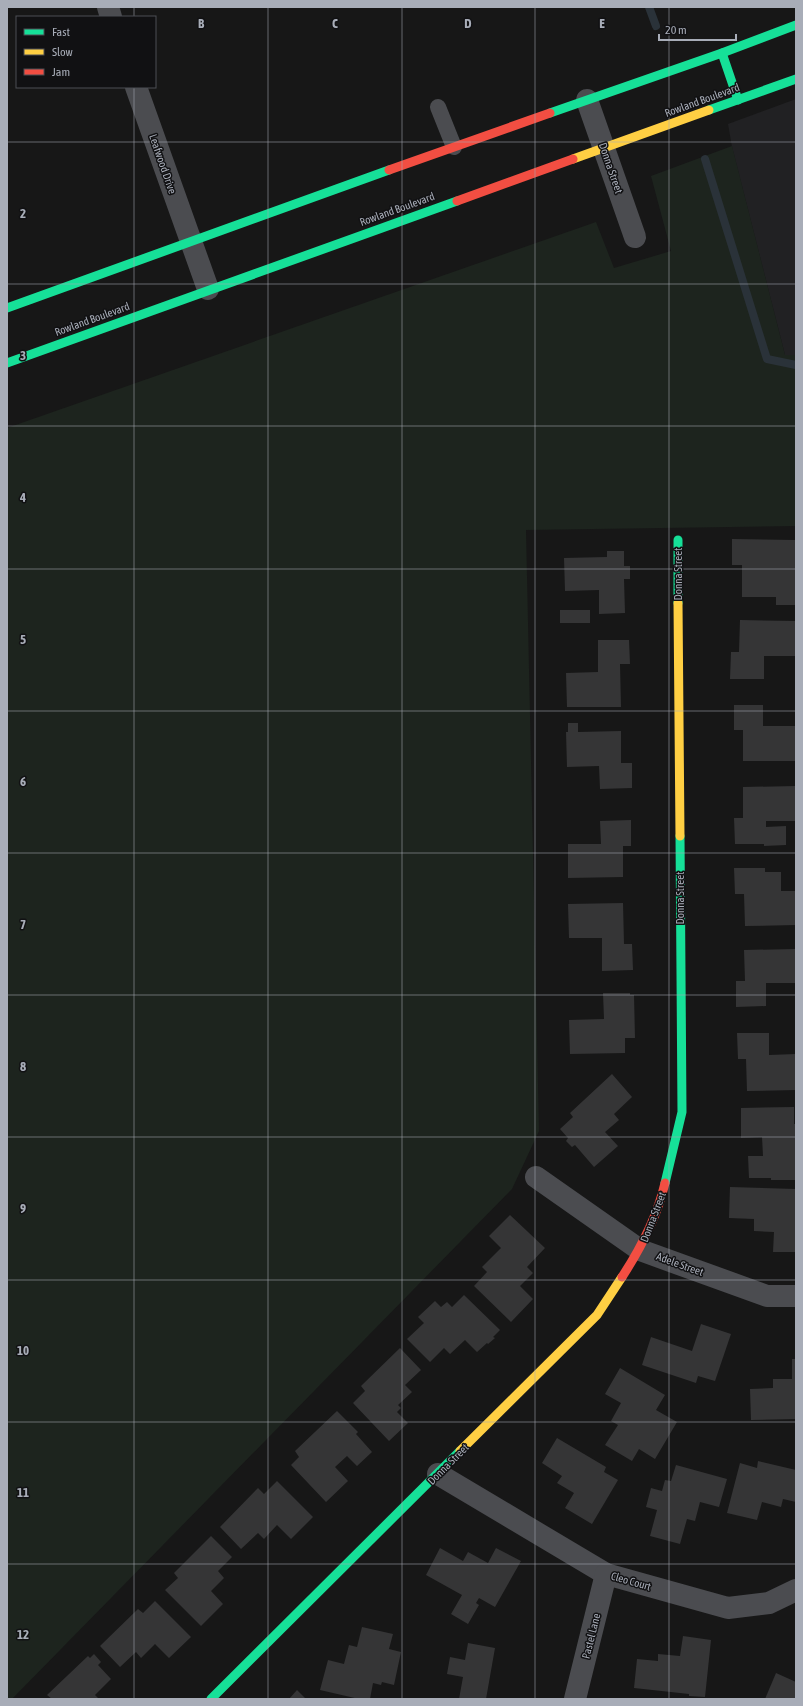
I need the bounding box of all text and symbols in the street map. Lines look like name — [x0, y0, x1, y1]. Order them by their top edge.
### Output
legend — [16, 16, 156, 88]
text: B — [198, 16, 205, 31]
text: C — [332, 16, 338, 31]
text: D — [464, 16, 472, 31]
text: E — [599, 16, 605, 31]
scale bar — [659, 16, 736, 42]
text: 20 m — [665, 23, 687, 37]
text: Fast — [52, 25, 70, 39]
text: Slow — [52, 45, 73, 59]
text: Jam — [52, 65, 70, 79]
street label: Rowland Boulevard — [663, 81, 741, 119]
street label: Leafwood Drive — [147, 133, 179, 195]
street label: Donna Street — [597, 141, 625, 195]
street label: Rowland Boulevard — [358, 190, 436, 228]
text: 2 — [20, 206, 26, 221]
street label: Rowland Boulevard — [53, 300, 131, 338]
text: 3 — [20, 348, 26, 363]
text: 4 — [19, 490, 26, 505]
street label: Donna Street — [672, 548, 684, 600]
text: 5 — [20, 632, 26, 647]
text: 6 — [20, 774, 26, 789]
street label: Donna Street — [674, 872, 686, 924]
text: 7 — [20, 917, 26, 932]
text: 8 — [20, 1059, 26, 1074]
street label: Donna Street — [638, 1190, 668, 1244]
text: 9 — [20, 1201, 26, 1216]
street label: Adele Street — [655, 1250, 705, 1278]
text: 10 — [17, 1343, 29, 1358]
street label: Donna Street — [425, 1441, 471, 1487]
text: 11 — [17, 1485, 29, 1500]
street label: Cleo Court — [610, 1570, 652, 1592]
street label: Pastel Lane — [580, 1612, 602, 1660]
text: 12 — [17, 1627, 29, 1642]

